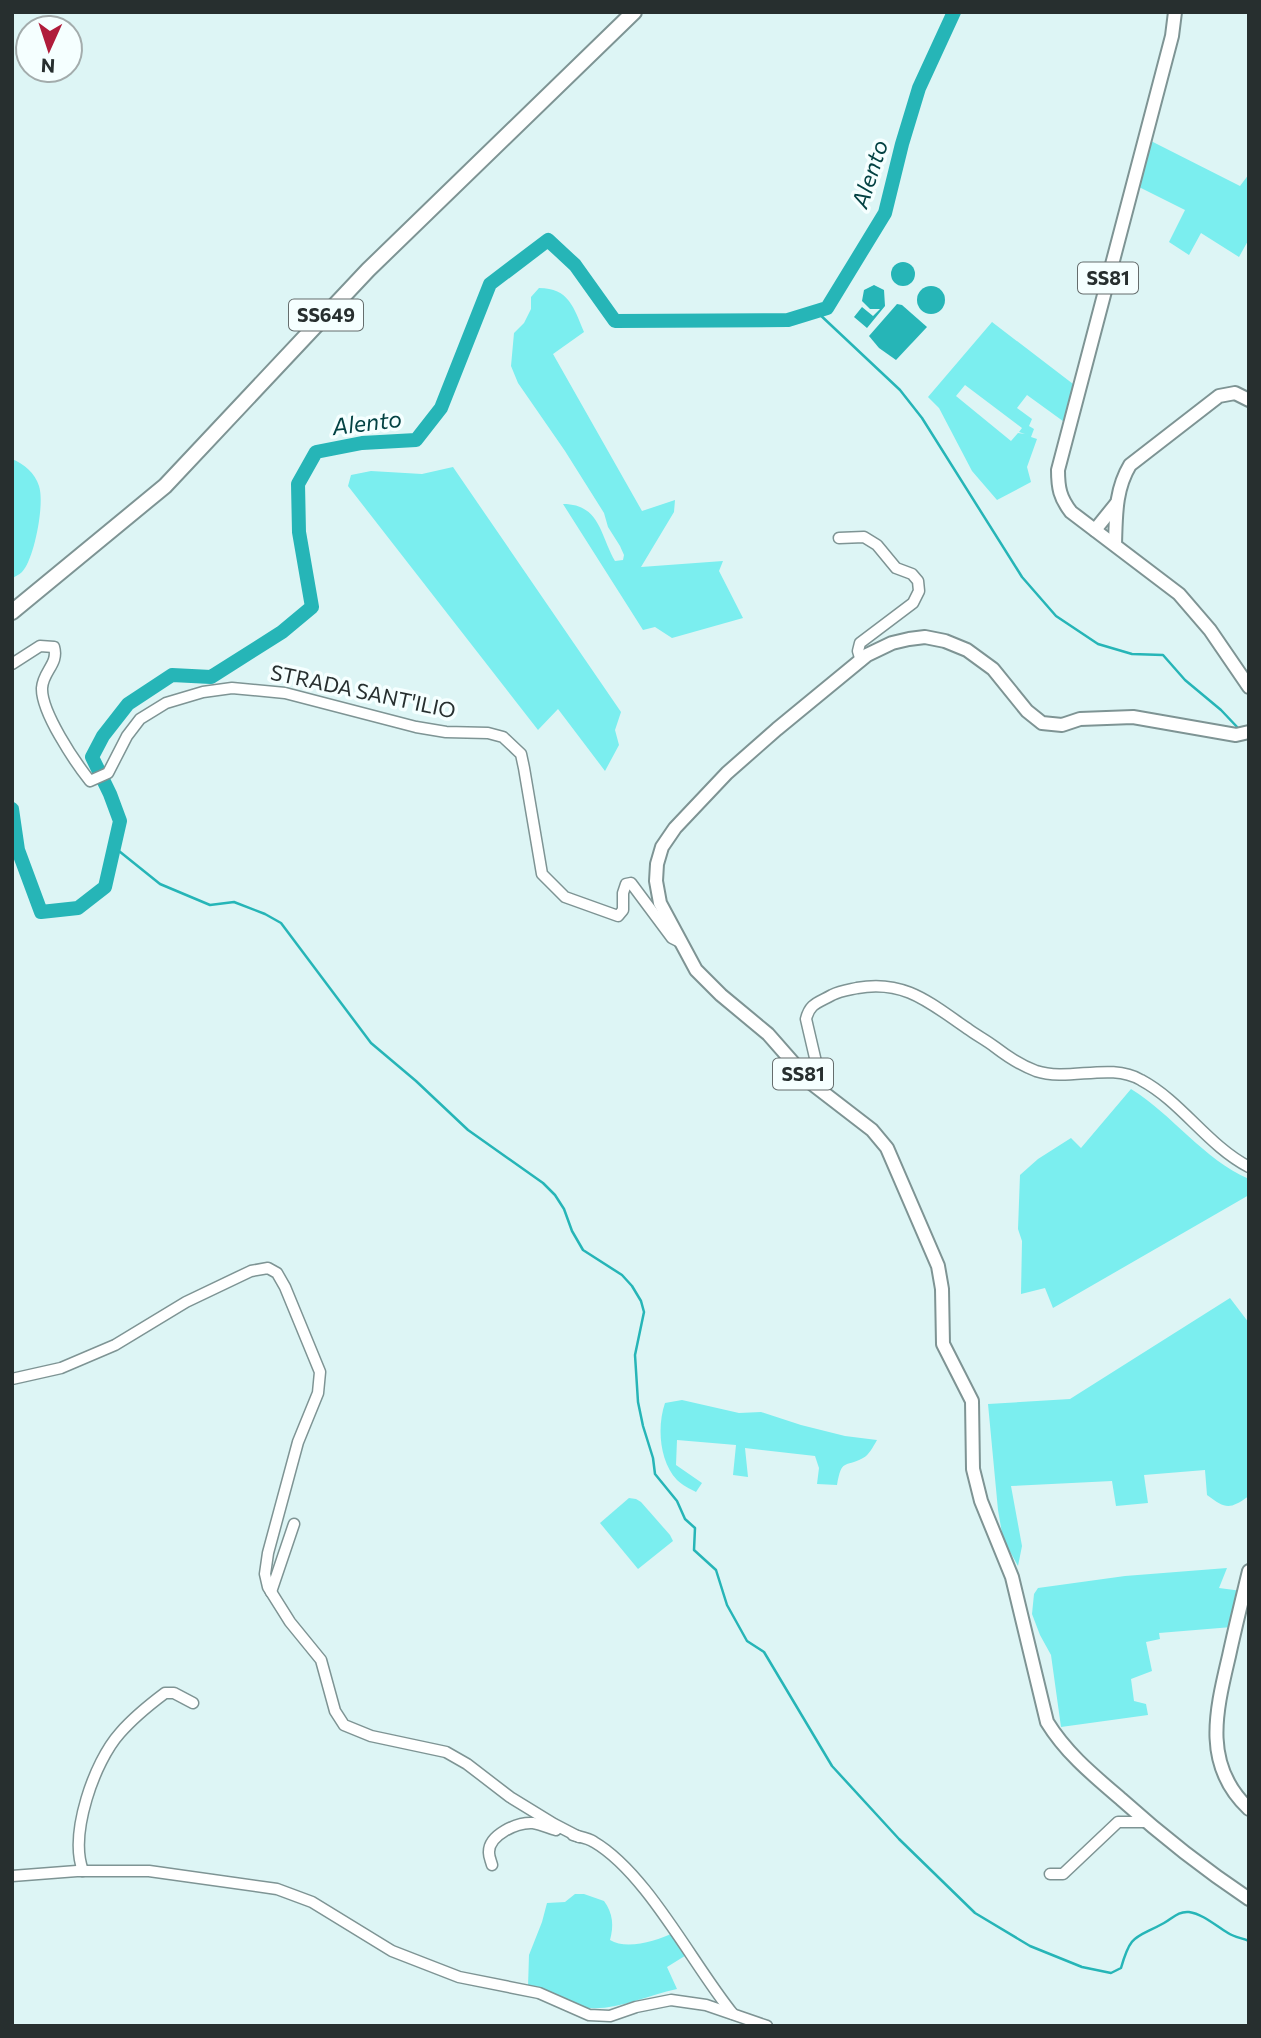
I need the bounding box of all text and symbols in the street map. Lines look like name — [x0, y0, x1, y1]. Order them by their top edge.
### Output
north arrow — [14, 14, 84, 84]
text: N — [40, 55, 56, 78]
water label: Alento — [845, 136, 893, 212]
road number: SS81 — [1078, 262, 1138, 294]
road number: SS649 — [289, 300, 363, 330]
water label: Alento — [329, 404, 403, 440]
street label: STRADA SANT'ILIO — [268, 659, 458, 722]
road number: SS81 — [773, 1058, 833, 1090]

